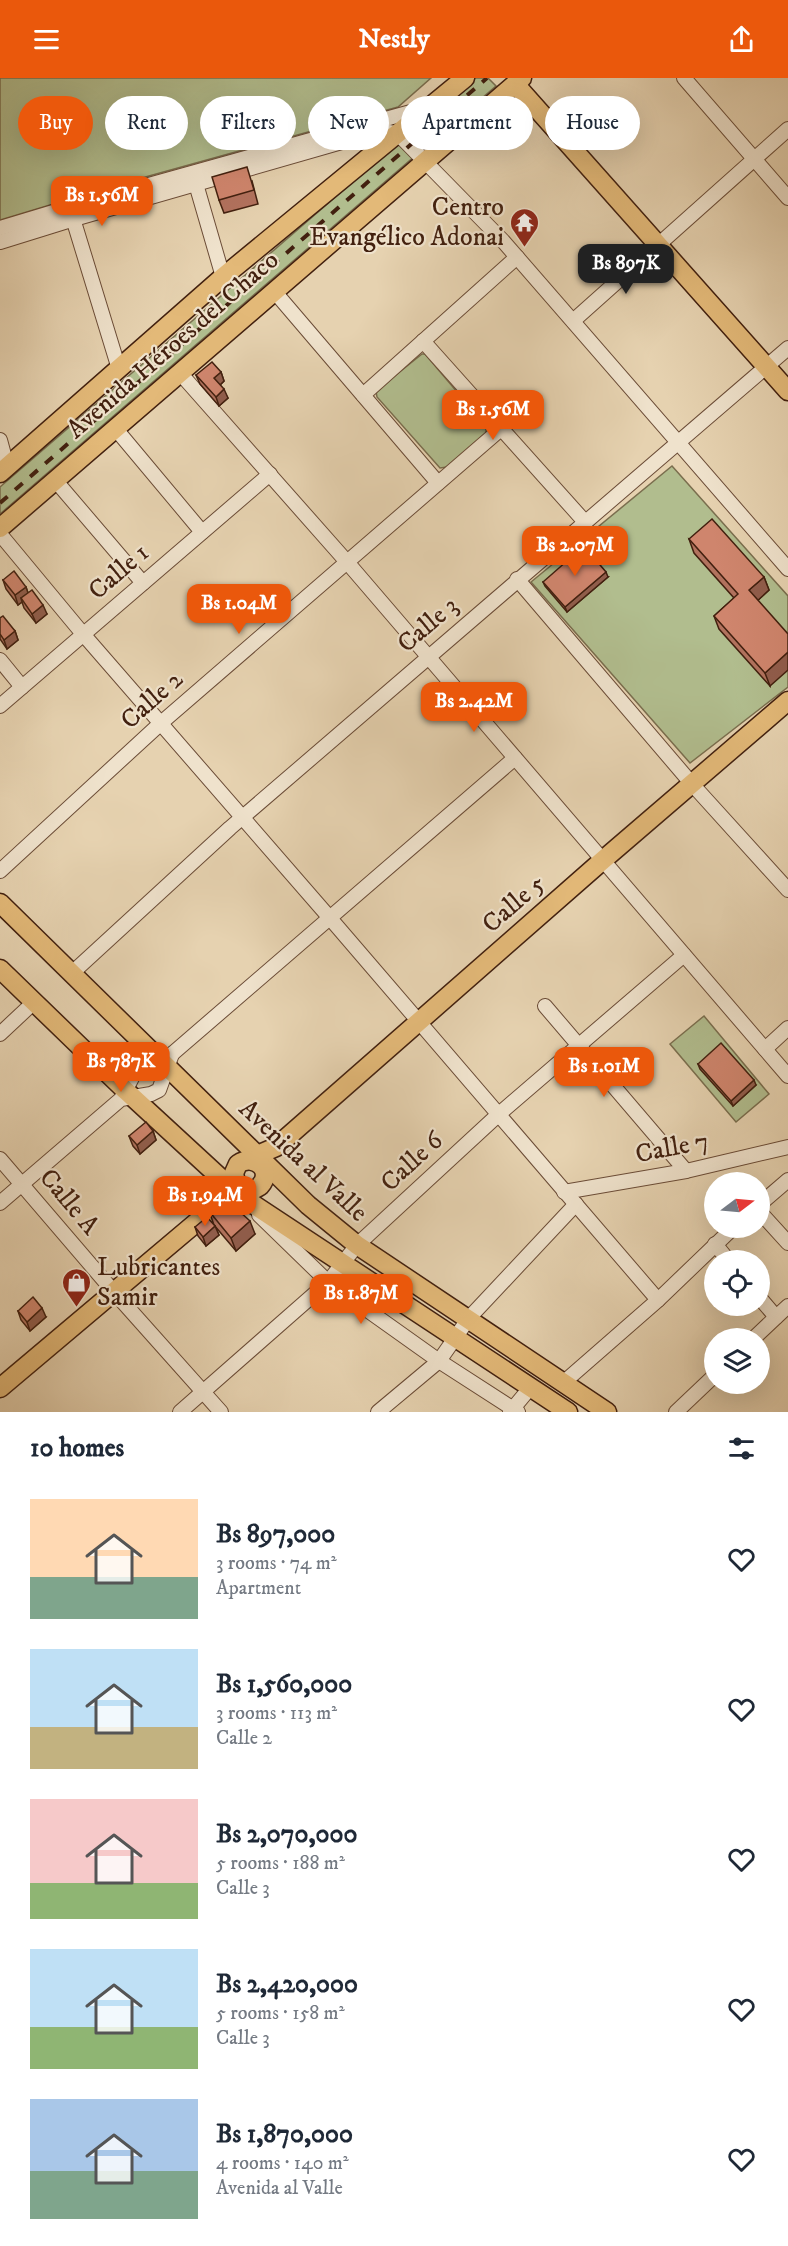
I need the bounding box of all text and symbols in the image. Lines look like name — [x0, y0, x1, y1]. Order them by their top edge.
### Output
text: Nestly — [358, 22, 430, 56]
icon: menu — [30, 23, 63, 56]
icon: share — [725, 23, 758, 56]
chip: Buy — [18, 96, 93, 150]
chip: Rent — [105, 96, 188, 150]
chip: Filters — [200, 96, 296, 150]
chip: New — [308, 96, 389, 150]
chip: Apartment — [401, 96, 533, 150]
chip: House — [545, 96, 640, 150]
pin: Bs 1.56M — [40, 176, 164, 227]
text: Bs 1.56M — [65, 183, 139, 208]
place label: Centro Evangélico Adonai — [309, 191, 504, 254]
temple icon: Centro Evangélico Adonai — [509, 206, 541, 248]
street label: Avenida Héroes del Chaco — [60, 244, 286, 446]
pin: Bs 897K — [571, 244, 681, 295]
text: Bs 897K — [592, 251, 660, 276]
pin: Bs 1.56M — [431, 390, 555, 441]
text: Bs 1.56M — [456, 397, 530, 422]
pin: Bs 2.07M — [513, 526, 637, 577]
text: Bs 2.07M — [536, 533, 614, 558]
street label: Calle 1 — [82, 537, 156, 607]
pin: Bs 1.04M — [177, 584, 301, 635]
street label: Calle 3 — [391, 590, 465, 660]
text: Bs 1.04M — [201, 591, 277, 616]
street label: Calle 2 — [114, 663, 190, 737]
pin: Bs 2.42M — [412, 682, 536, 733]
text: Bs 2.42M — [435, 689, 513, 714]
street label: Calle 5 — [476, 868, 552, 940]
pin: Bs 787K — [66, 1042, 176, 1093]
pin: Bs 1.01M — [542, 1047, 666, 1098]
text: Bs 787K — [87, 1049, 155, 1074]
text: Bs 1.01M — [568, 1054, 640, 1079]
street label: Avenida al Valle — [232, 1093, 374, 1229]
street label: Calle 6 — [374, 1124, 451, 1199]
street label: Calle 7 — [633, 1125, 711, 1171]
street label: Calle A — [32, 1162, 107, 1242]
north arrow — [704, 1172, 770, 1238]
map controls — [704, 1172, 770, 1394]
pin: Bs 1.94M — [143, 1176, 267, 1227]
text: Bs 1.94M — [167, 1183, 243, 1208]
button: locate — [704, 1250, 770, 1316]
place label: Lubricantes Samir — [97, 1251, 220, 1314]
shop icon: Lubricantes Samir — [60, 1266, 92, 1308]
pin: Bs 1.87M — [299, 1274, 423, 1325]
text: Bs 1.87M — [324, 1281, 398, 1306]
button: layers — [704, 1328, 770, 1394]
text: 10 homes — [30, 1432, 124, 1465]
icon: filters — [725, 1432, 758, 1465]
text: Bs 897,000 — [216, 1518, 335, 1551]
icon: home — [78, 1523, 150, 1595]
icon: heart — [725, 1543, 758, 1576]
text: 3 rooms · 74 m² — [216, 1551, 337, 1576]
text: Apartment — [216, 1576, 301, 1601]
text: Bs 1,560,000 — [216, 1668, 352, 1701]
icon: home — [78, 1673, 150, 1745]
icon: heart — [725, 1693, 758, 1726]
text: 3 rooms · 113 m² — [216, 1701, 337, 1726]
text: Calle 2 — [216, 1726, 272, 1751]
text: Bs 2,070,000 — [216, 1818, 357, 1851]
icon: home — [78, 1823, 150, 1895]
icon: heart — [725, 1843, 758, 1876]
text: 5 rooms · 188 m² — [216, 1851, 345, 1876]
text: Calle 3 — [216, 1876, 270, 1901]
text: Bs 2,420,000 — [216, 1968, 358, 2001]
icon: home — [78, 1973, 150, 2045]
icon: heart — [725, 1993, 758, 2026]
text: 5 rooms · 158 m² — [216, 2001, 345, 2026]
text: Calle 3 — [216, 2026, 270, 2051]
text: Bs 1,870,000 — [216, 2118, 353, 2151]
icon: home — [78, 2123, 150, 2195]
icon: heart — [725, 2143, 758, 2176]
text: 4 rooms · 140 m² — [216, 2151, 349, 2176]
text: Avenida al Valle — [216, 2176, 343, 2201]

